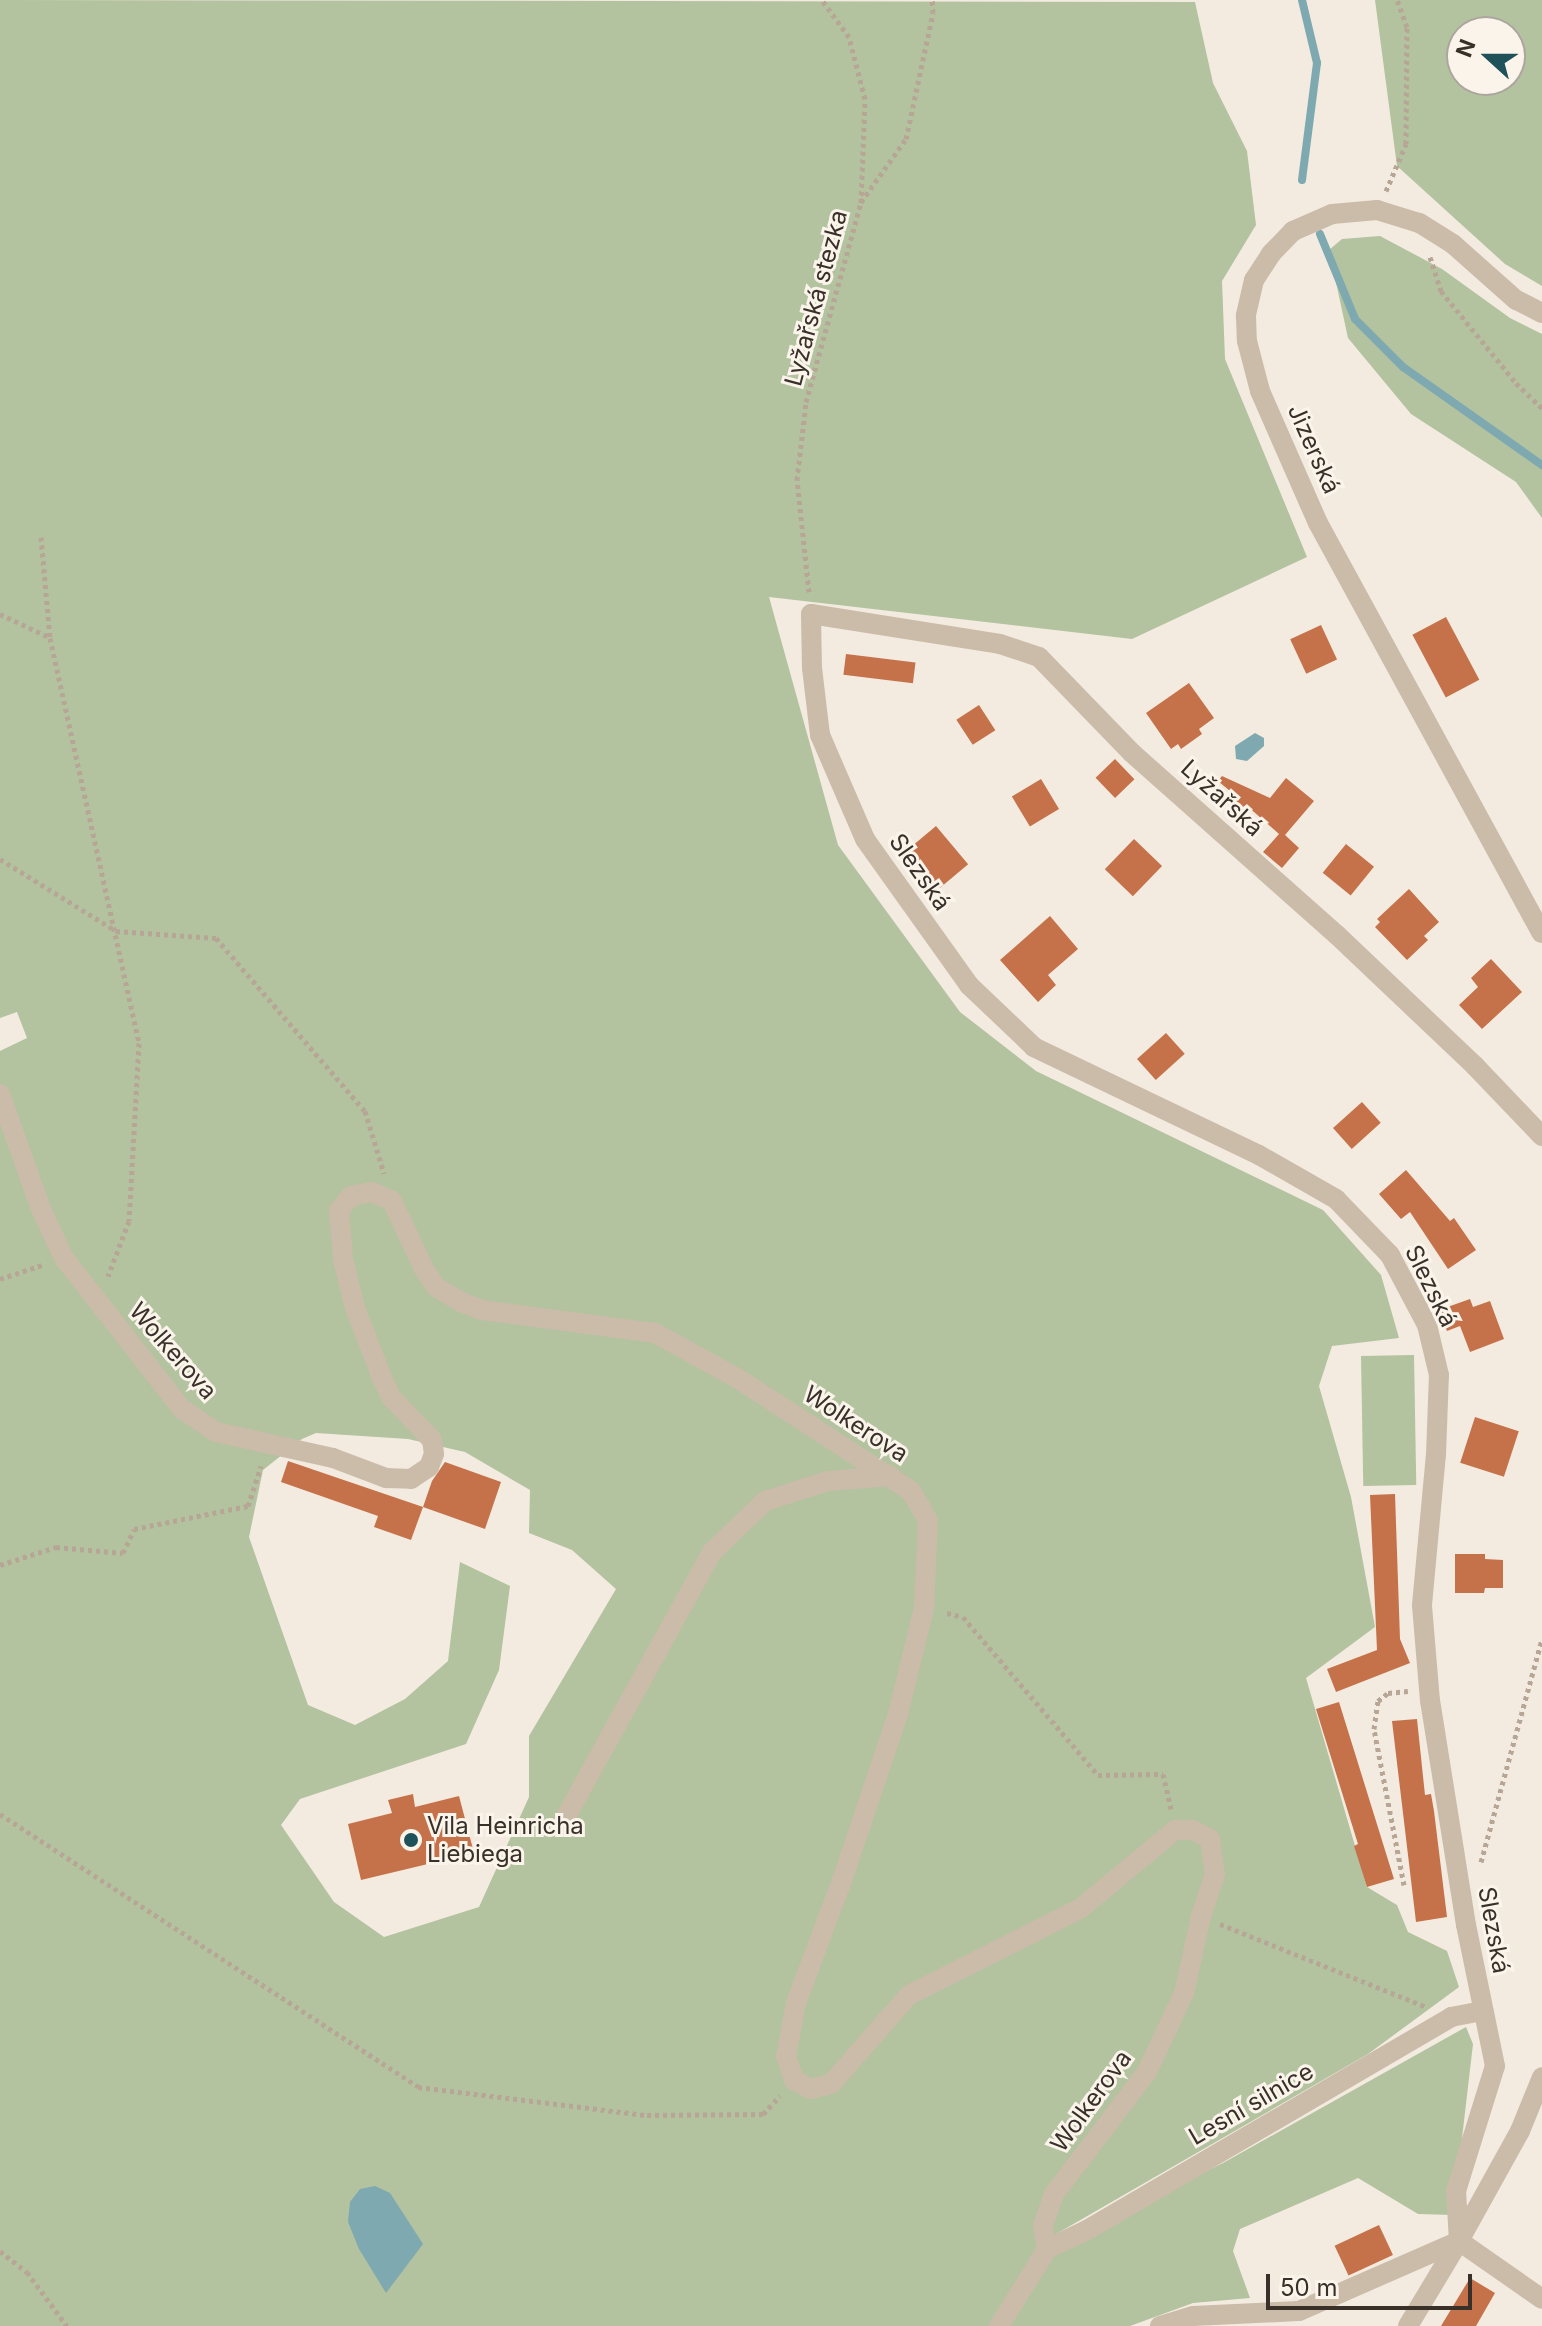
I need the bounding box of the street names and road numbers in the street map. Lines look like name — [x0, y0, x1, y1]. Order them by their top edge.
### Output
street label: Lyžařská stezka — [779, 207, 853, 389]
street label: Jizerská — [1282, 400, 1346, 498]
street label: Lyžařská — [1175, 754, 1269, 842]
street label: Slezská — [883, 828, 957, 916]
street label: Slezská — [1399, 1240, 1463, 1332]
street label: Wolkerova — [123, 1297, 223, 1405]
street label: Wolkerova — [798, 1380, 914, 1468]
street label: Slezská — [1472, 1884, 1516, 1976]
street label: Wolkerova — [1044, 2045, 1138, 2157]
street label: Lesní silnice — [1184, 2057, 1318, 2151]

